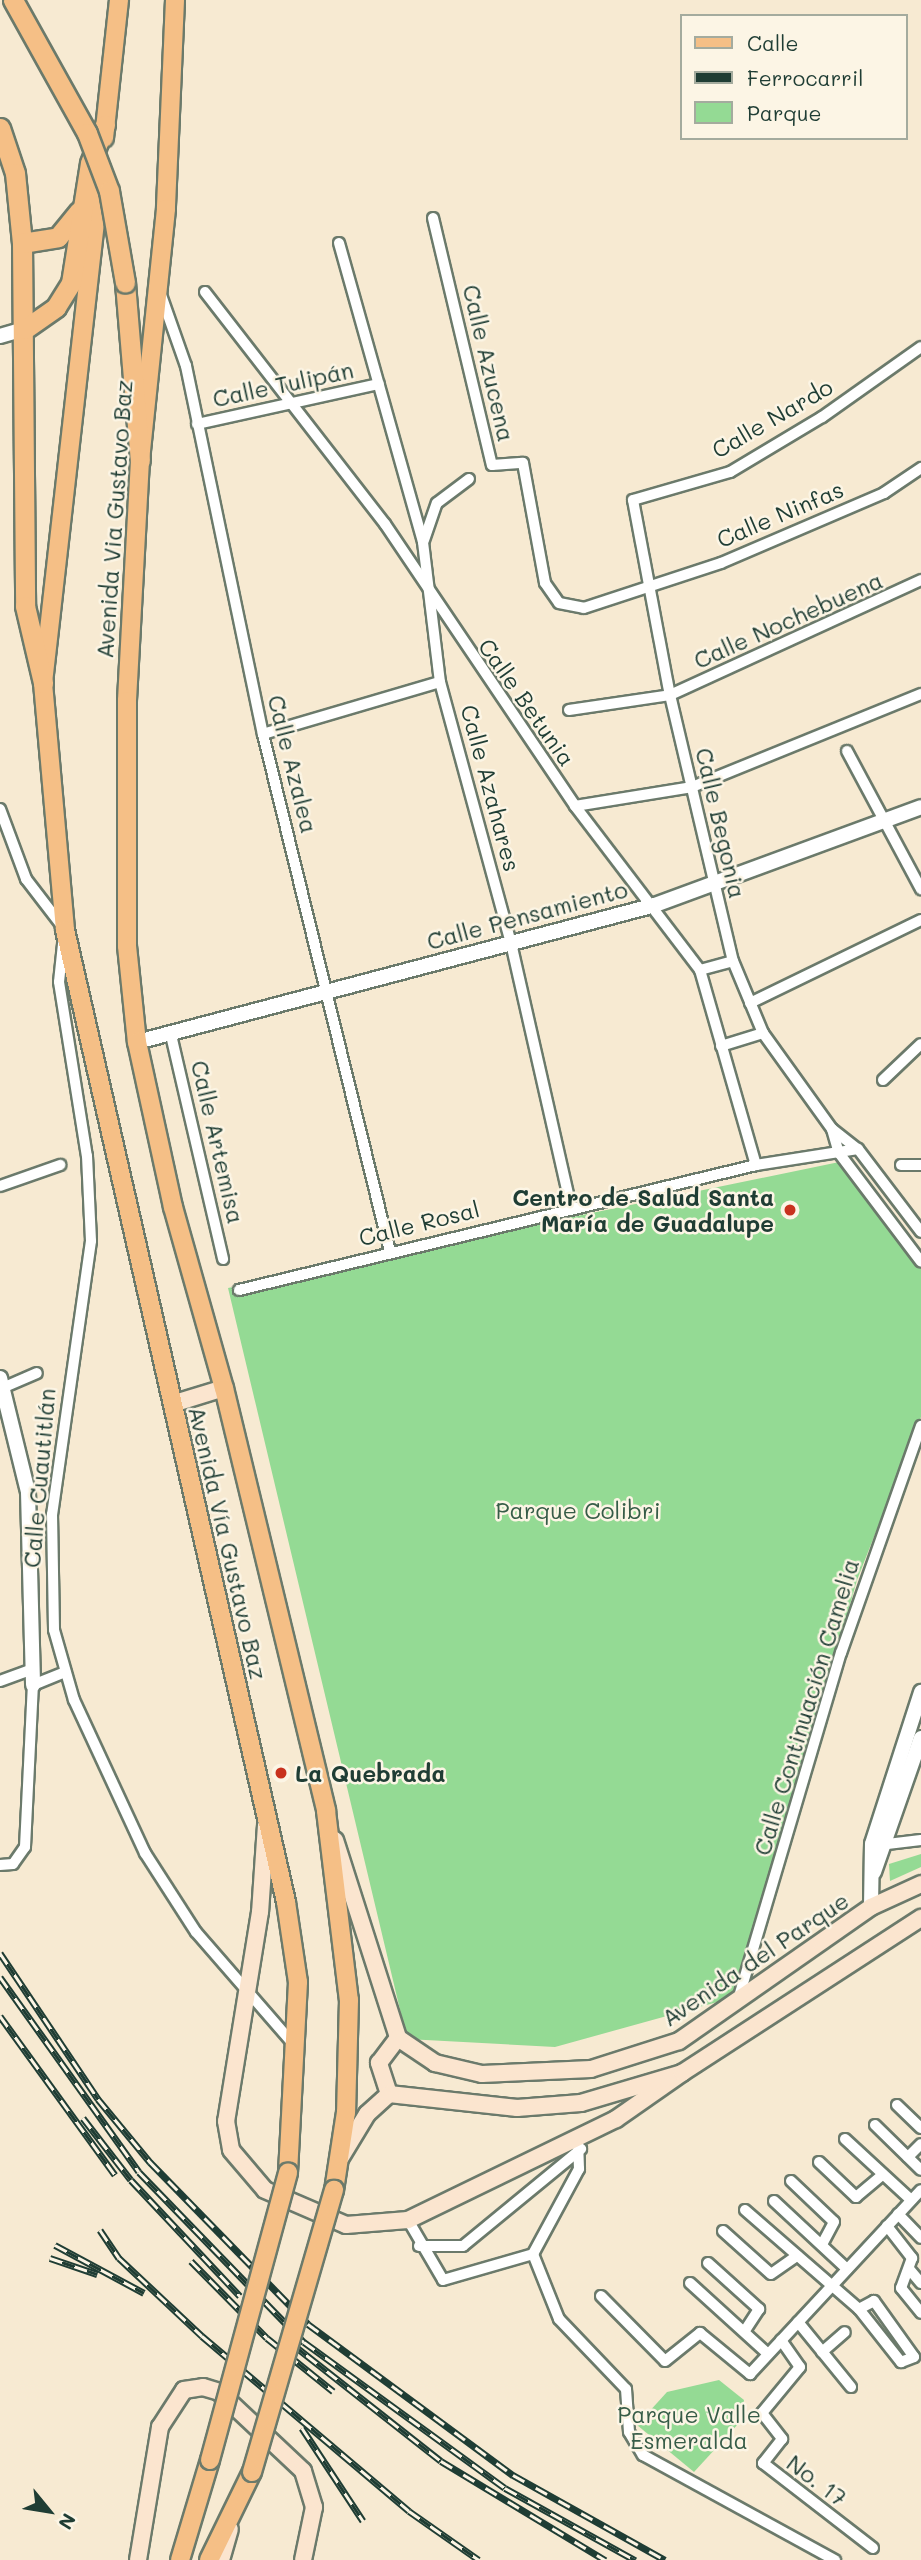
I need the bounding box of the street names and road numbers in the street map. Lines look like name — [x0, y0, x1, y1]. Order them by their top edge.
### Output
street label: Calle Azucena — [458, 282, 520, 444]
street label: Calle Tulipán — [210, 356, 356, 412]
street label: Calle Nardo — [707, 372, 837, 464]
street label: Avenida Via Gustavo Baz — [90, 379, 138, 659]
street label: Calle Ninfas — [712, 475, 848, 553]
street label: Calle Nochebuena — [689, 566, 887, 674]
street label: Calle Betunia — [473, 633, 581, 771]
street label: Calle Azalea — [263, 692, 323, 836]
street label: Calle Azahares — [456, 702, 526, 874]
street label: Calle Begonia — [690, 745, 752, 901]
street label: Calle Pensamiento — [424, 875, 630, 955]
street label: Calle Artemisa — [186, 1058, 250, 1226]
street label: Calle Rosal — [356, 1195, 482, 1251]
street label: Calle Cuautitlán — [17, 1387, 61, 1569]
street label: Avenida Vía Gustavo Baz — [183, 1404, 273, 1682]
street label: Calle Continuación Camelia — [748, 1556, 864, 1858]
street label: Avenida del Parque — [656, 1886, 854, 2032]
street label: No. 17 — [782, 2449, 852, 2511]

